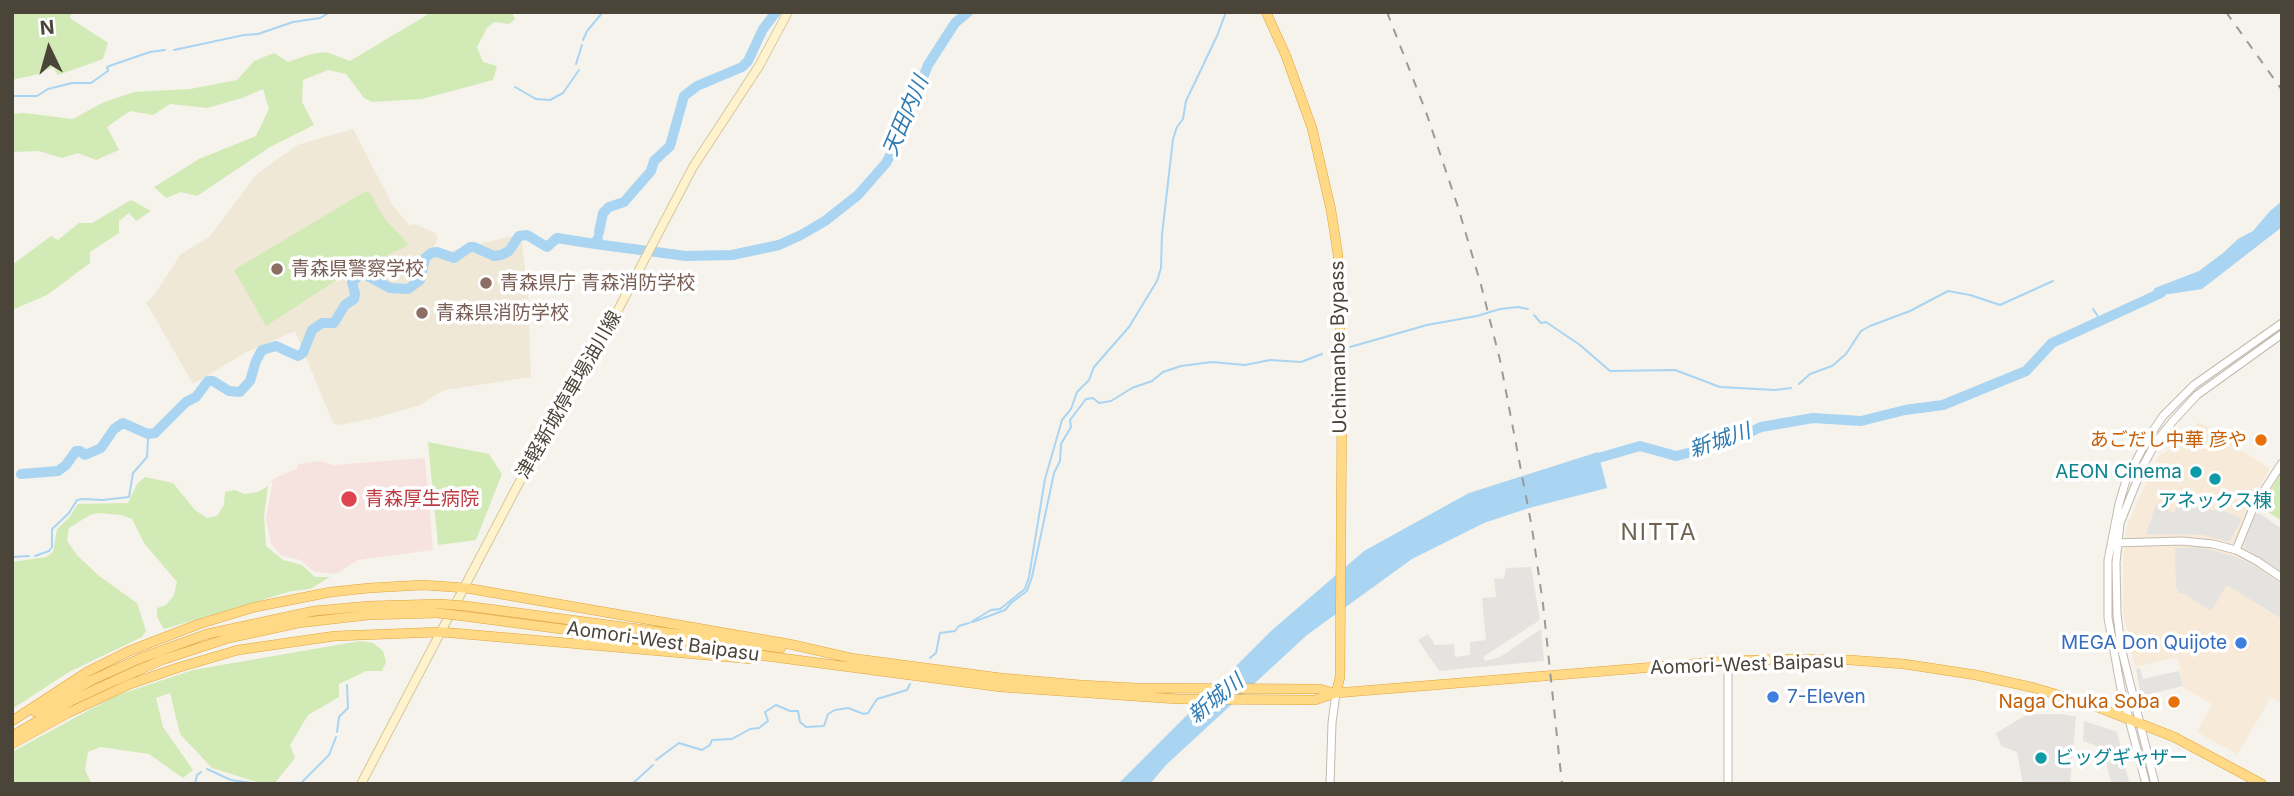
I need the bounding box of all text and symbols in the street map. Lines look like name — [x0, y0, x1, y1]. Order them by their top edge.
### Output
north arrow — [14, 14, 84, 84]
text: N — [39, 15, 55, 40]
water label: 天田内川 — [878, 72, 934, 160]
place label: 青森県警察学校 — [291, 258, 424, 280]
street label: Uchimanbe Bypass — [1326, 260, 1352, 434]
marker: 青森県警察学校 — [269, 261, 285, 277]
place label: 青森県庁 青森消防学校 — [500, 272, 695, 294]
marker: 青森県庁 青森消防学校 — [478, 275, 494, 291]
place label: 青森県消防学校 — [436, 302, 569, 324]
marker: 青森県消防学校 — [414, 305, 430, 321]
street label: 津軽新城停車場油川線 — [512, 307, 626, 483]
water label: 新城川 — [1686, 419, 1754, 463]
place label: あごだし中華 彦や — [2090, 429, 2247, 451]
marker: あごだし中華 彦や — [2253, 432, 2269, 448]
place label: AEON Cinema — [2055, 461, 2182, 483]
marker: AEON Cinema — [2188, 464, 2204, 480]
marker: アネックス棟 — [2207, 471, 2223, 487]
place label: 青森厚生病院 — [365, 488, 479, 510]
marker: 青森厚生病院 — [339, 489, 359, 509]
place label: アネックス棟 — [2158, 490, 2272, 512]
district label: NITTA — [1621, 519, 1697, 547]
street label: Aomori-West Baipasu — [565, 617, 761, 667]
place label: MEGA Don Quijote — [2061, 632, 2227, 654]
marker: MEGA Don Quijote — [2233, 635, 2249, 651]
street label: Aomori-West Baipasu — [1650, 650, 1844, 680]
water label: 新城川 — [1184, 669, 1248, 729]
place label: 7-Eleven — [1787, 686, 1866, 708]
marker: 7-Eleven — [1765, 689, 1781, 705]
place label: Naga Chuka Soba — [1998, 691, 2160, 713]
marker: Naga Chuka Soba — [2166, 694, 2182, 710]
place label: ビッグギャザー — [2055, 747, 2188, 769]
marker: ビッグギャザー — [2033, 750, 2049, 766]

